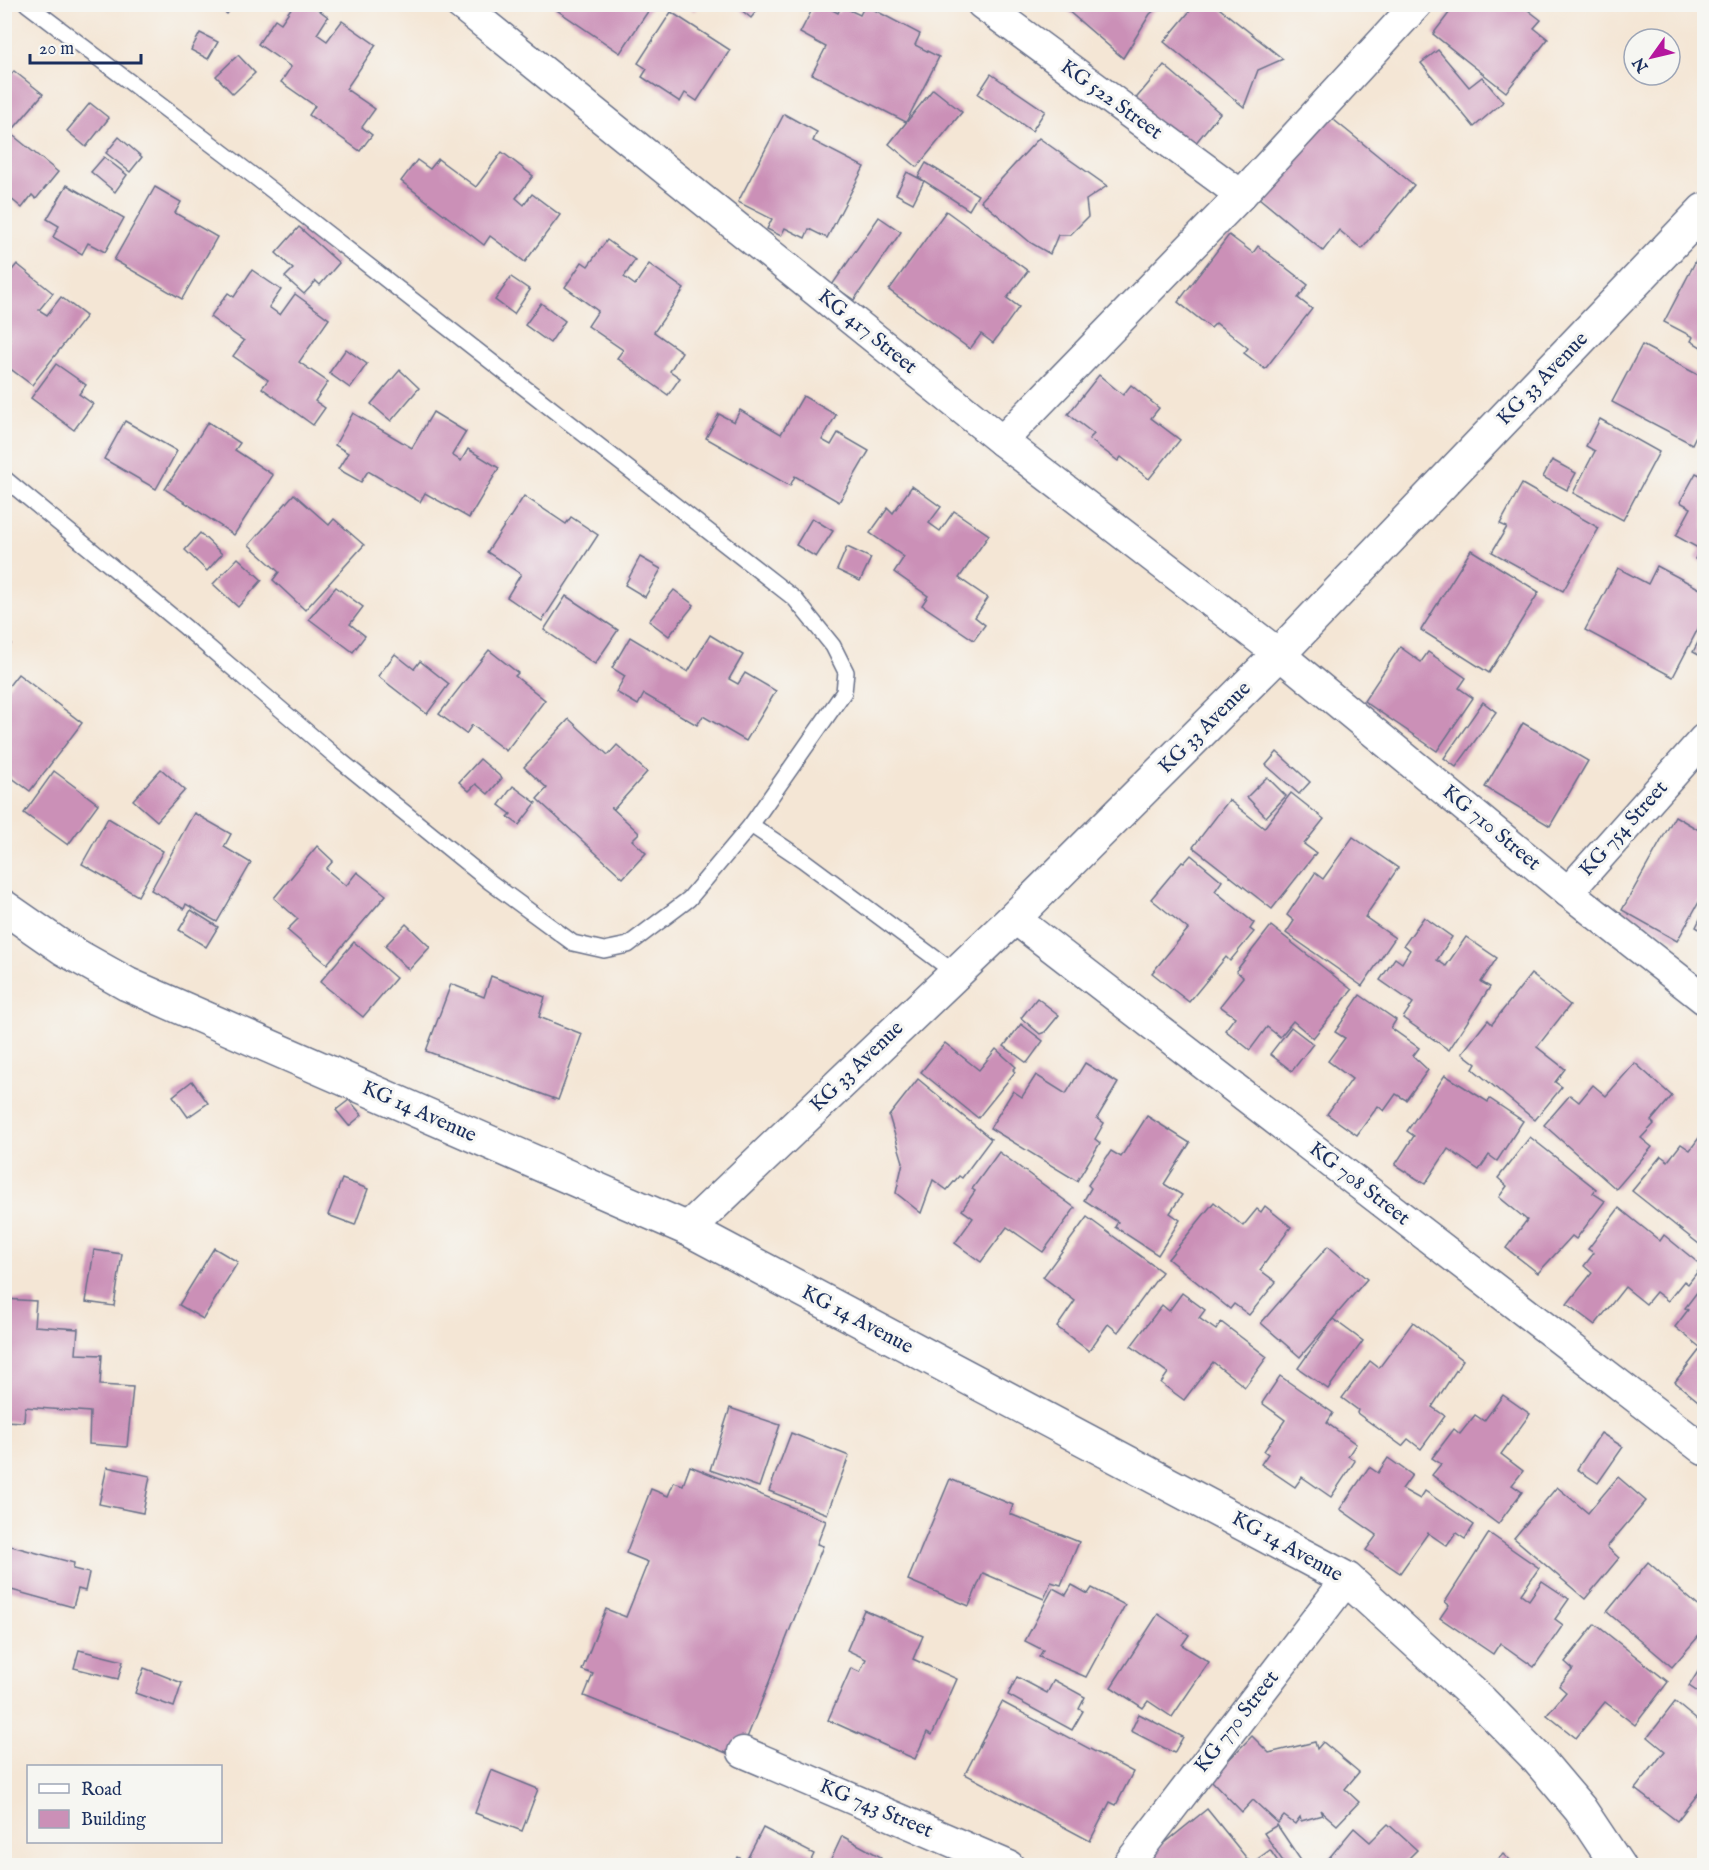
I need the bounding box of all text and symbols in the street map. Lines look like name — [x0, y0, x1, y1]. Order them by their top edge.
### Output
scale bar — [30, 27, 141, 65]
north arrow — [1622, 27, 1682, 87]
text: 20 m — [39, 38, 74, 61]
text: N — [1629, 53, 1654, 76]
street label: KG 522 Street — [1055, 54, 1167, 146]
street label: KG 417 Street — [812, 284, 922, 380]
street label: KG 33 Avenue — [1491, 326, 1595, 432]
street label: KG 33 Avenue — [1153, 676, 1257, 780]
street label: KG 754 Street — [1574, 775, 1674, 883]
street label: KG 710 Street — [1436, 779, 1546, 877]
street label: KG 33 Avenue — [804, 1015, 910, 1119]
street label: KG 14 Avenue — [357, 1075, 481, 1149]
street label: KG 708 Street — [1303, 1136, 1415, 1232]
street label: KG 14 Avenue — [796, 1279, 918, 1361]
street label: KG 14 Avenue — [1227, 1505, 1348, 1589]
street label: KG 770 Street — [1189, 1665, 1285, 1779]
legend — [27, 1765, 222, 1843]
street label: KG 743 Street — [815, 1773, 937, 1845]
text: Road — [81, 1779, 122, 1802]
text: Building — [81, 1809, 146, 1832]

